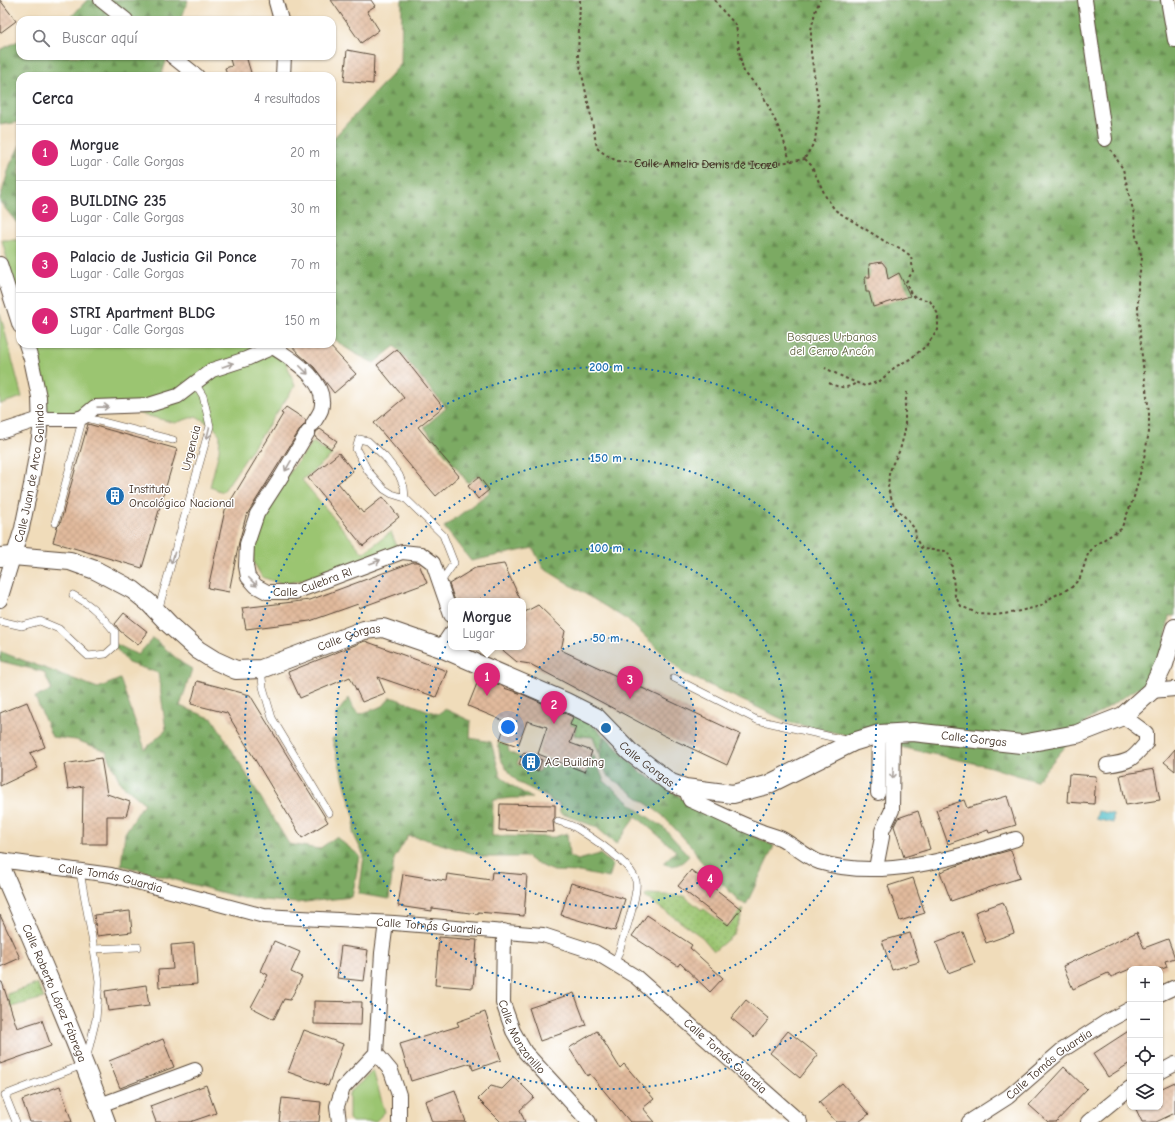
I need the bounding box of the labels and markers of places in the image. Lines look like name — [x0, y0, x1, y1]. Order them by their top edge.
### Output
place label: Instituto Oncológico Nacional — [129, 482, 234, 510]
building icon: Instituto Oncológico Nacional — [104, 485, 126, 507]
pin: 1 — [474, 663, 500, 696]
pin: 3 — [617, 666, 643, 699]
pin: 2 — [541, 691, 567, 724]
centre of rings — [599, 721, 613, 735]
building icon: AC Building — [520, 751, 542, 773]
place label: AC Building — [545, 755, 604, 769]
pin: 4 — [697, 865, 723, 898]

